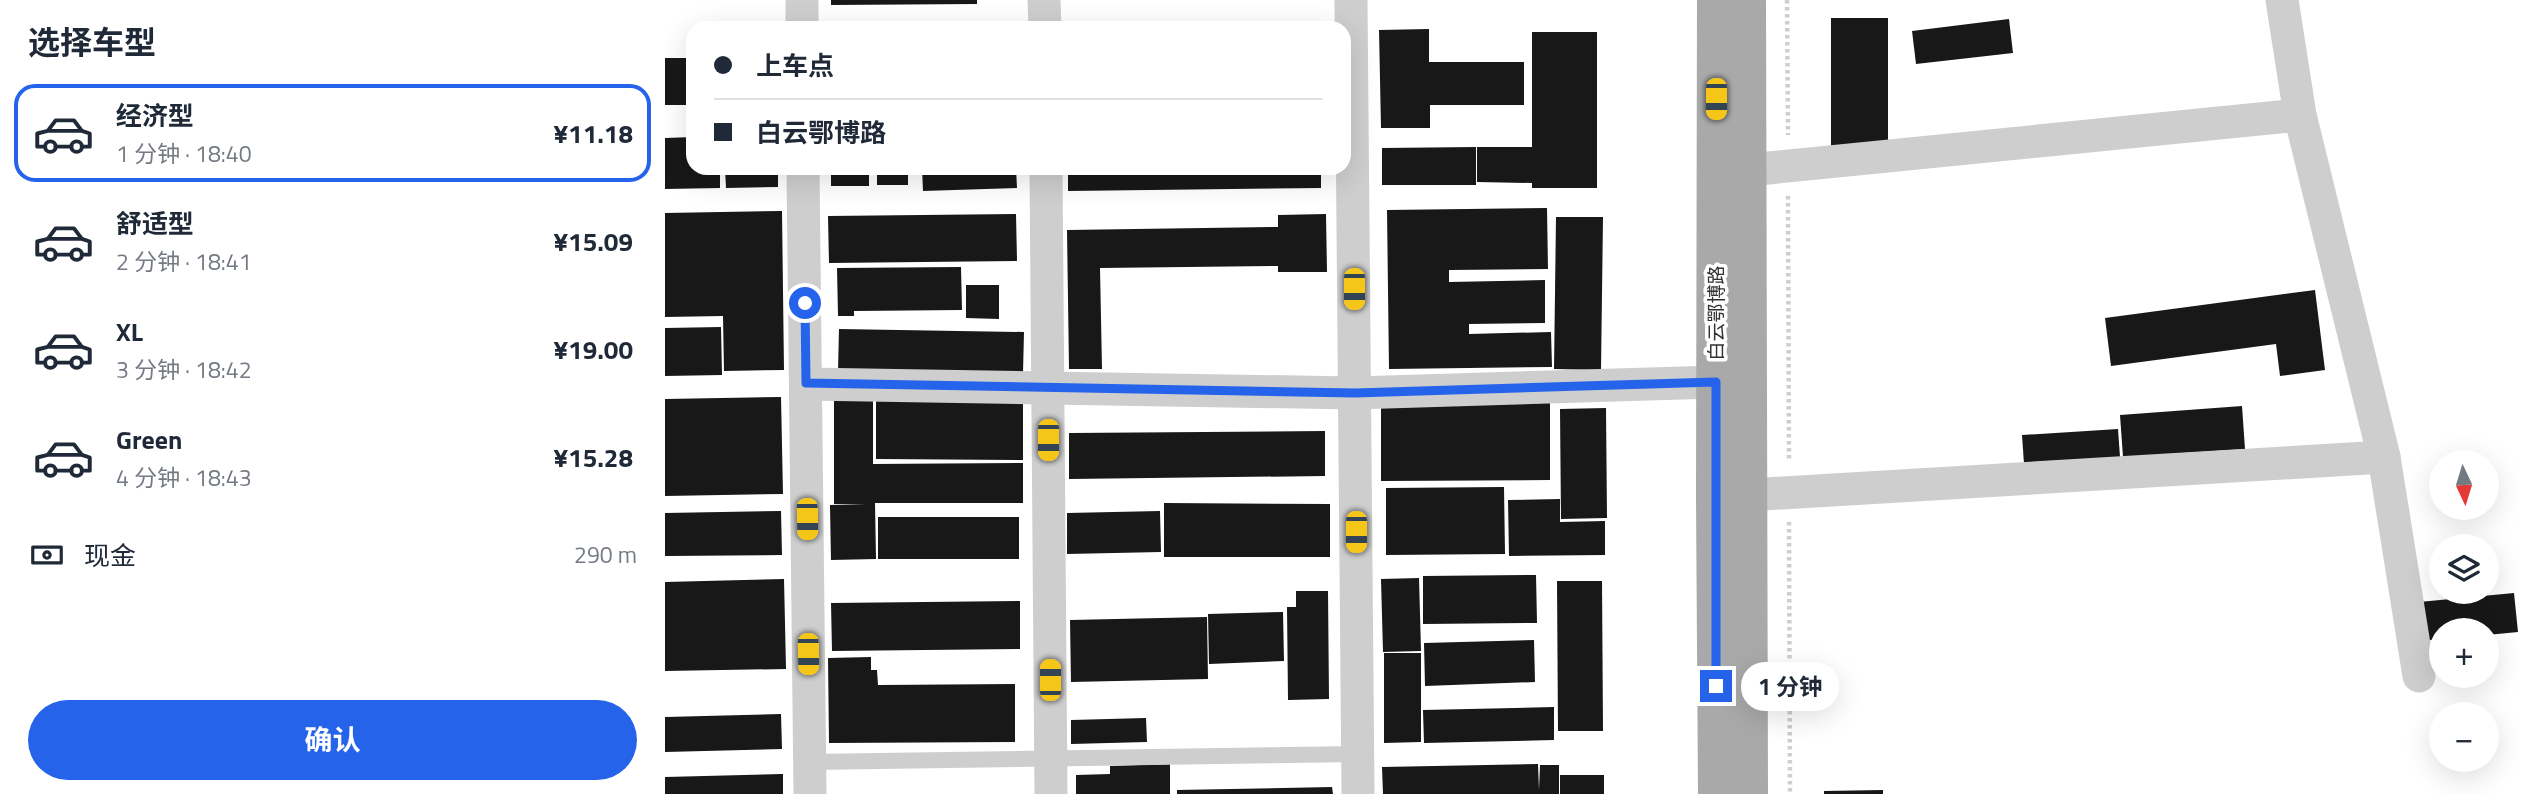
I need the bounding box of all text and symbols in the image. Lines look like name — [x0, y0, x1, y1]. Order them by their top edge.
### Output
text: 选择车型 — [28, 18, 156, 66]
text: 上车点 — [756, 46, 834, 85]
car — [1706, 78, 1727, 120]
text: 经济型 — [116, 96, 194, 135]
icon: car — [32, 102, 95, 165]
text: 白云鄂博路 — [756, 113, 886, 152]
text: ¥11.18 — [554, 114, 633, 153]
text: 1 分钟 · 18:40 — [116, 136, 252, 171]
text: 舒适型 — [116, 204, 194, 243]
icon: car — [32, 210, 95, 273]
text: ¥15.09 — [554, 222, 633, 261]
text: 2 分钟 · 18:41 — [116, 244, 252, 279]
street label: 白云鄂博路 — [1701, 265, 1730, 361]
car — [1344, 268, 1365, 310]
route start — [789, 287, 821, 319]
text: XL — [116, 312, 143, 351]
icon: car — [32, 318, 95, 381]
text: ¥19.00 — [554, 330, 633, 369]
text: 3 分钟 · 18:42 — [116, 352, 252, 387]
car — [1038, 419, 1059, 461]
text: Green — [116, 420, 182, 459]
icon: car — [32, 426, 95, 489]
text: ¥15.28 — [554, 438, 633, 477]
north arrow — [2429, 450, 2499, 520]
map controls — [2429, 450, 2499, 772]
text: 4 分钟 · 18:43 — [116, 460, 252, 495]
car — [797, 498, 818, 540]
car — [1346, 511, 1367, 553]
button: layers — [2429, 534, 2499, 604]
icon: cash — [28, 536, 66, 574]
text: 现金 — [84, 536, 136, 575]
text: 290 m — [574, 537, 637, 572]
button: + — [2429, 618, 2499, 688]
car — [798, 633, 819, 675]
car — [1040, 659, 1061, 701]
callout: 1 分钟 — [1741, 662, 1839, 710]
text: 1 分钟 — [1758, 669, 1822, 704]
route end — [1700, 670, 1732, 702]
button: 确认 — [28, 700, 637, 780]
button: − — [2429, 702, 2499, 772]

